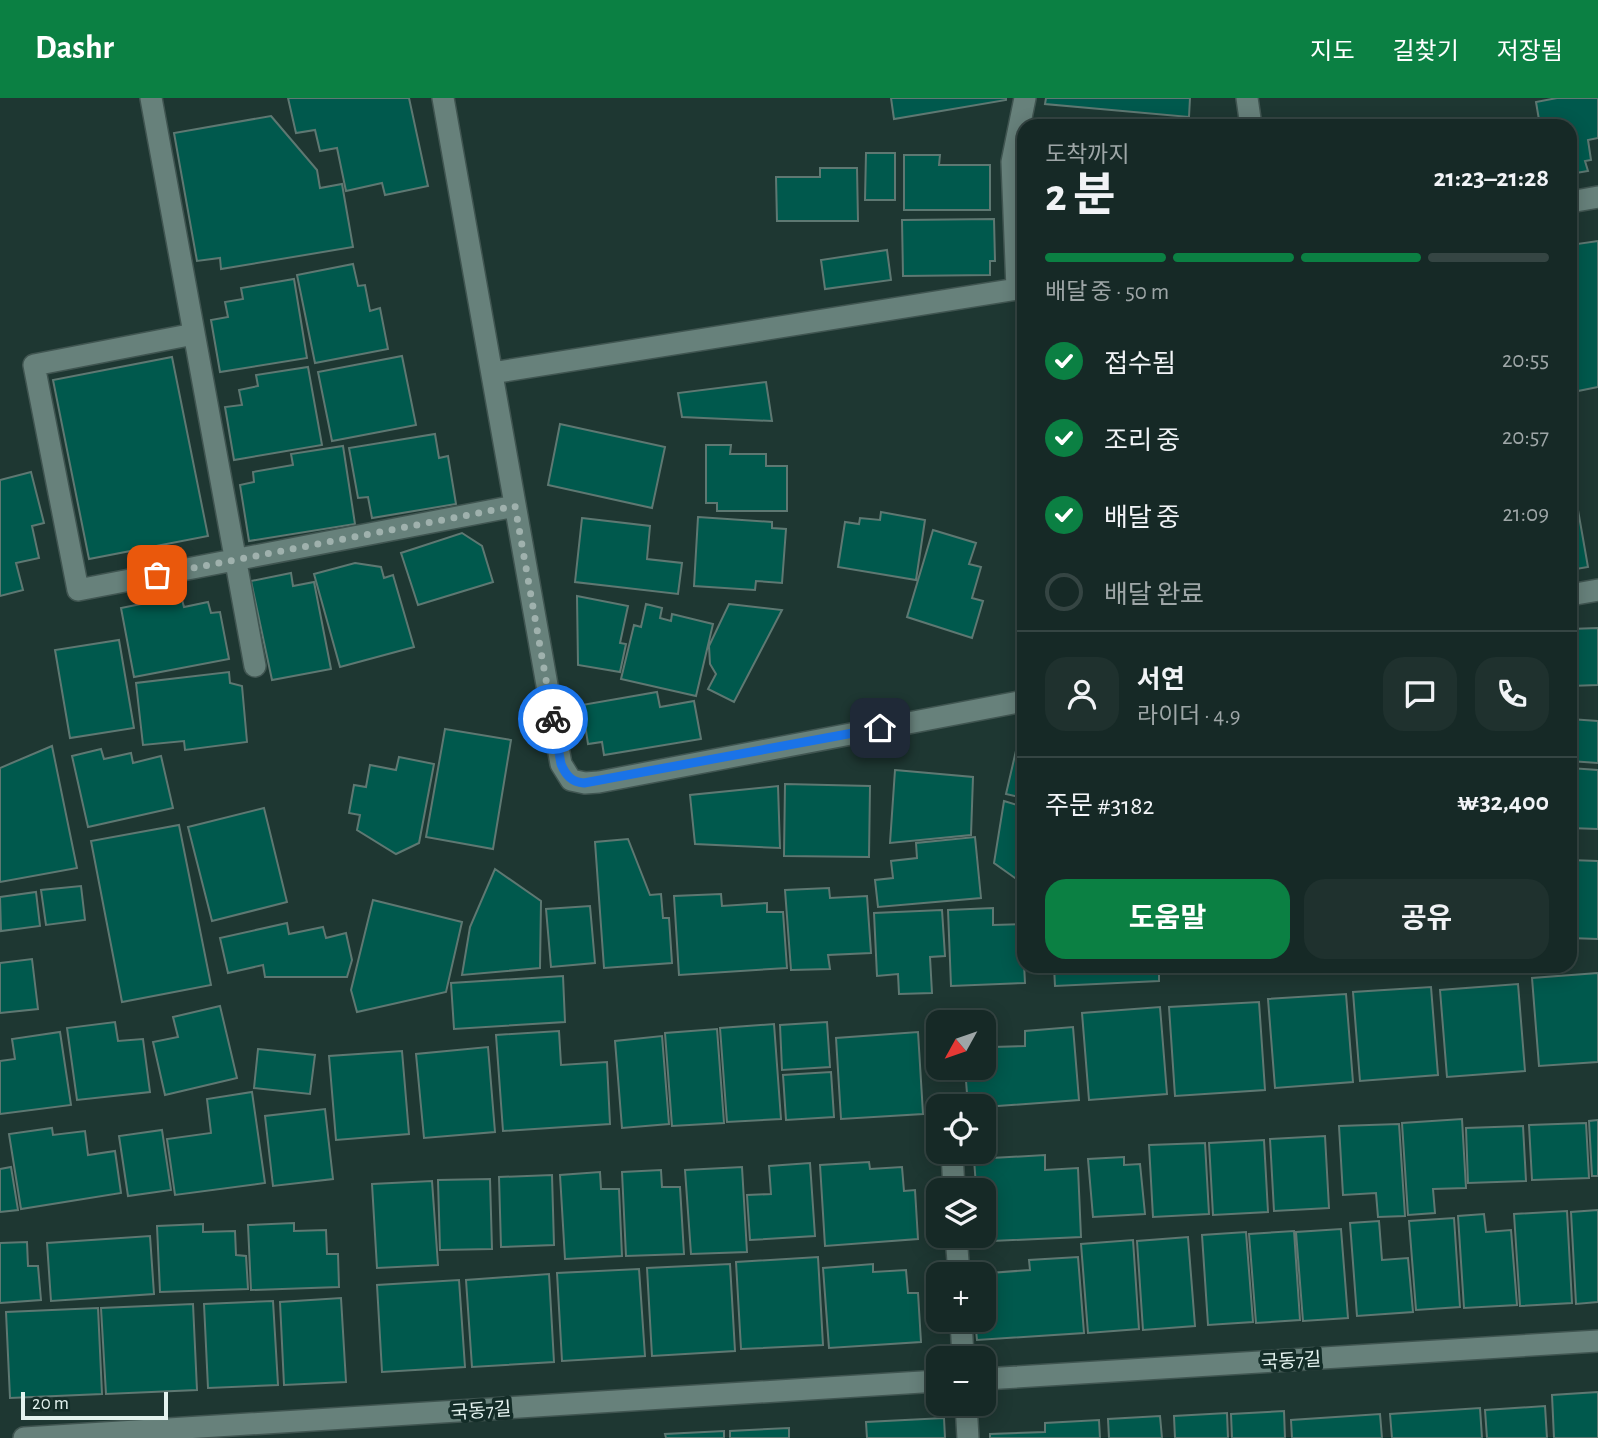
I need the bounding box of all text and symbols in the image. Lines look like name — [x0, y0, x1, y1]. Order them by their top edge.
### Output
text: Dashr — [35, 32, 114, 65]
text: 지도 — [1310, 40, 1355, 64]
text: 길찾기 — [1393, 40, 1459, 64]
text: 저장됨 — [1497, 40, 1563, 64]
text: 도착까지 — [1045, 144, 1130, 167]
text: 21:23–21:28 — [1433, 165, 1549, 191]
text: 2 분 — [1045, 173, 1116, 219]
text: 배달 중 · 50 m — [1045, 281, 1169, 304]
icon: check — [1045, 342, 1083, 380]
text: 20:55 — [1502, 349, 1549, 372]
text: 접수됨 — [1104, 351, 1176, 377]
icon: check — [1045, 419, 1083, 457]
text: 20:57 — [1502, 426, 1549, 449]
text: 조리 중 — [1104, 428, 1180, 454]
icon: check — [1045, 496, 1083, 534]
text: 21:09 — [1502, 503, 1549, 526]
text: 배달 중 — [1104, 505, 1180, 531]
pin — [127, 545, 187, 605]
icon: bag — [138, 556, 176, 594]
text: 배달 완료 — [1104, 582, 1204, 608]
button: person — [1045, 657, 1119, 731]
button: chat — [1383, 657, 1457, 731]
button: phone — [1475, 657, 1549, 731]
text: 서연 — [1137, 667, 1185, 693]
courier — [518, 684, 588, 754]
pin — [850, 698, 910, 758]
icon: bike — [534, 700, 572, 738]
text: 라이더 · 4.9 — [1137, 705, 1240, 728]
icon: home — [861, 709, 899, 747]
text: ₩32,400 — [1457, 789, 1549, 815]
text: 주문 #3182 — [1045, 793, 1154, 819]
button: 도움말 — [1045, 879, 1290, 959]
button: 공유 — [1304, 879, 1549, 959]
north arrow — [926, 1010, 996, 1080]
map controls — [926, 1010, 996, 1416]
button: locate — [926, 1094, 996, 1164]
button: layers — [926, 1178, 996, 1248]
button: + — [926, 1262, 996, 1332]
button: − — [926, 1346, 996, 1416]
street label: 국동7길 — [1260, 1349, 1322, 1373]
scale bar — [21, 1389, 168, 1421]
text: 20 m — [32, 1394, 69, 1413]
street label: 국동7길 — [450, 1399, 512, 1423]

